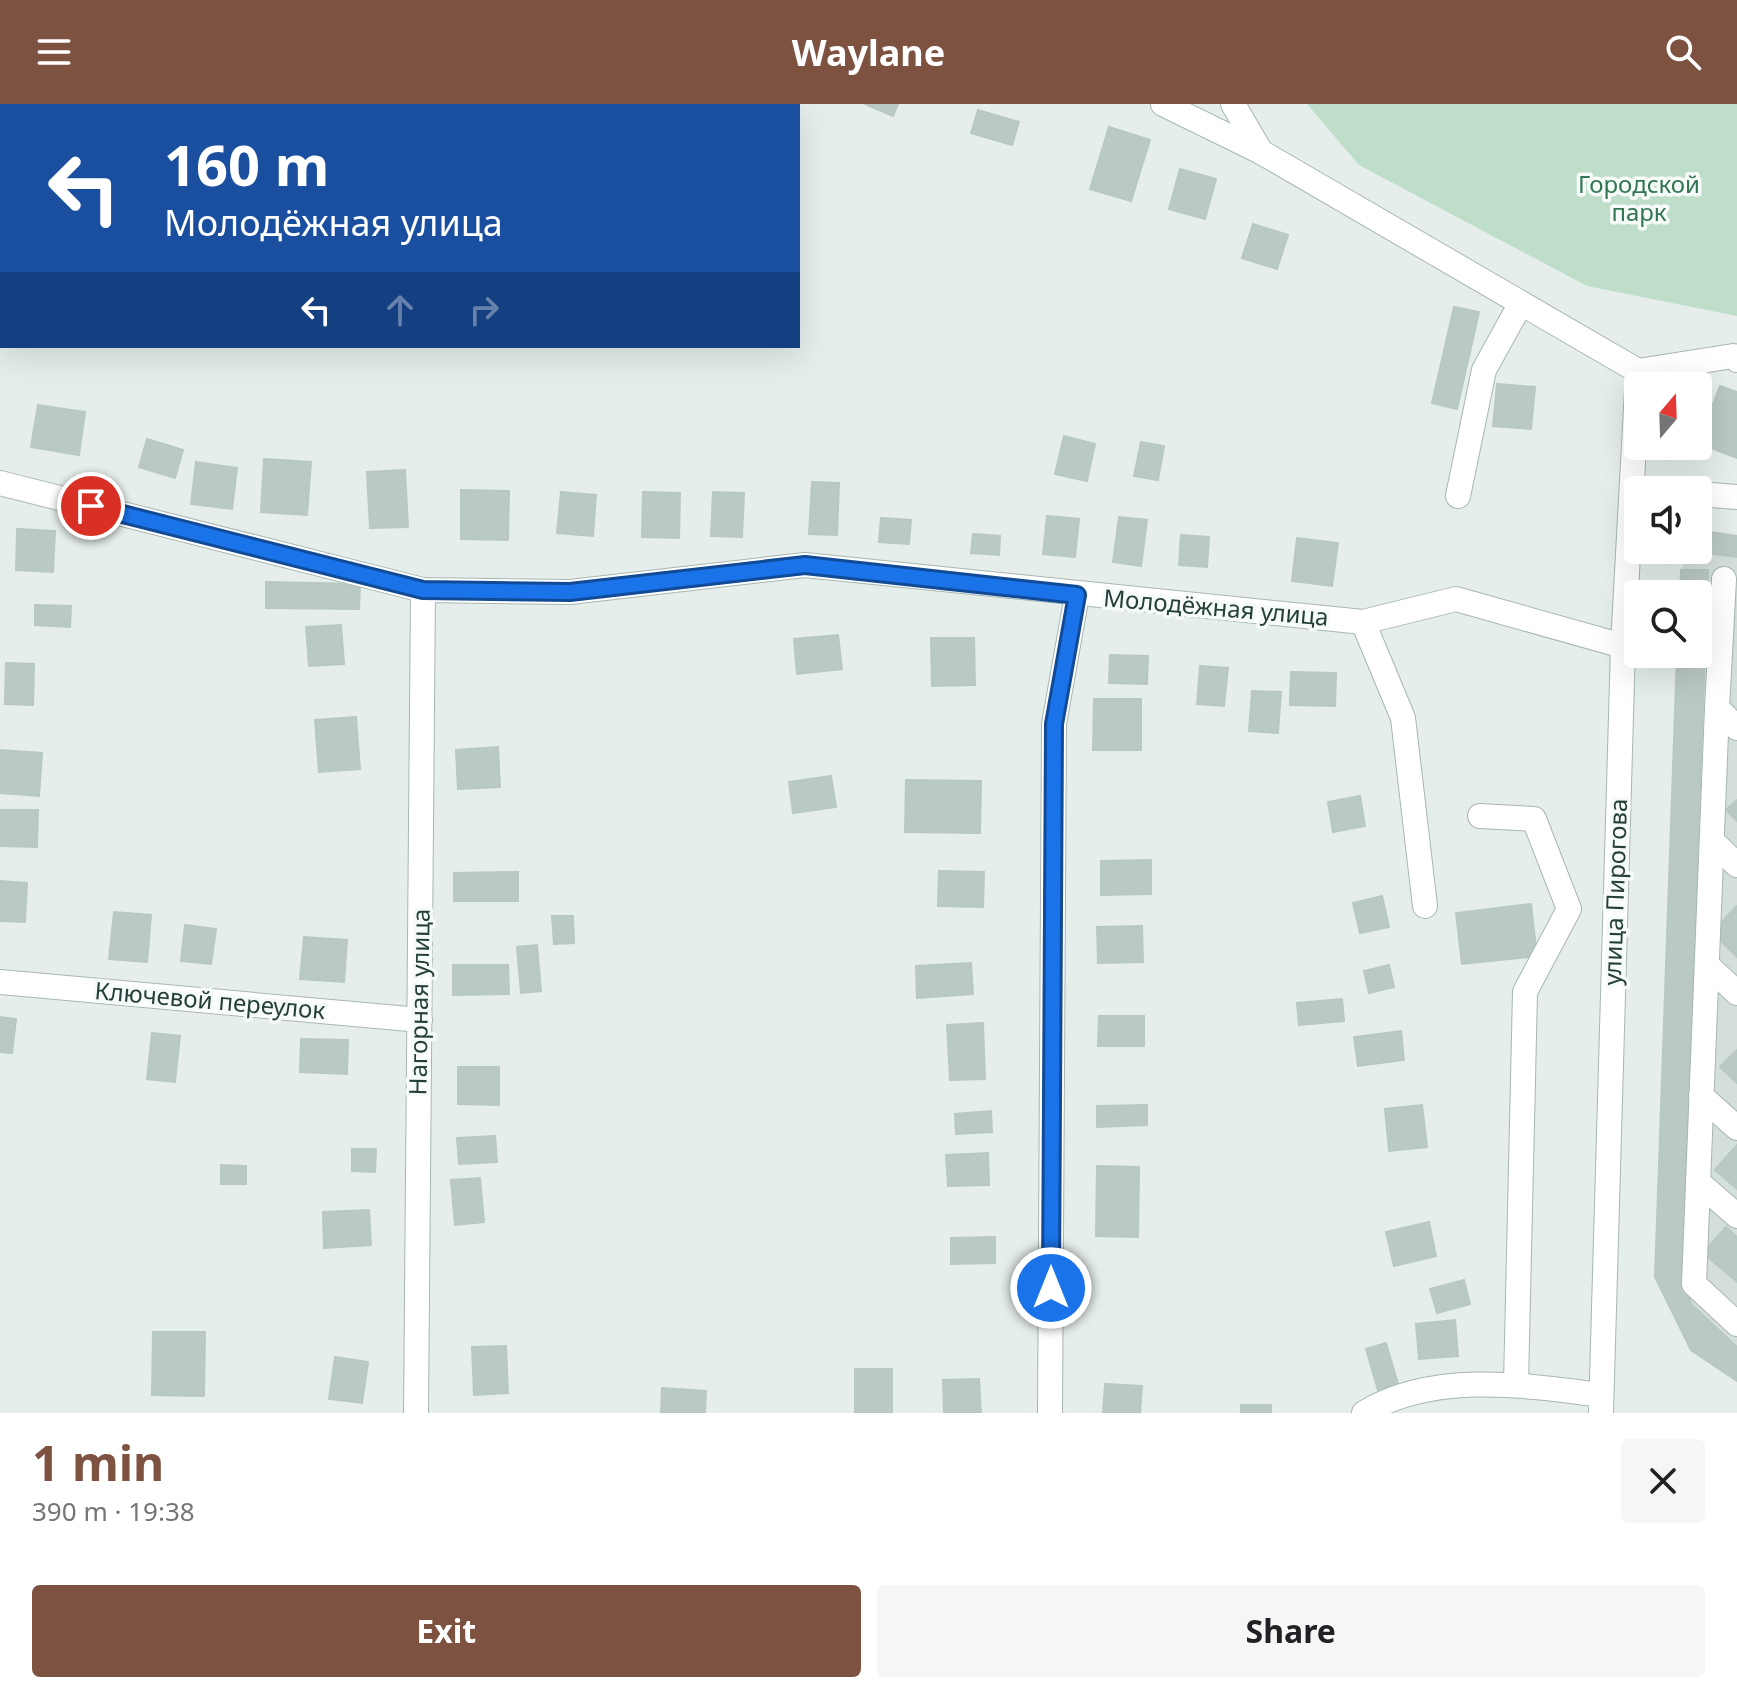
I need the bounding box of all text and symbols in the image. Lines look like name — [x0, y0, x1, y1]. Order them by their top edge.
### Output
text: Waylane — [792, 28, 945, 77]
icon: menu — [32, 30, 76, 74]
icon: search — [1661, 30, 1705, 74]
text: 160 m — [164, 126, 329, 202]
icon: left — [32, 136, 136, 240]
park label: Городской парк — [1578, 167, 1700, 228]
text: Молодёжная улица — [164, 198, 503, 247]
icon: left — [294, 288, 338, 332]
icon: ahead — [378, 288, 422, 332]
icon: right — [462, 288, 506, 332]
north arrow — [1624, 372, 1712, 460]
map controls — [1624, 372, 1712, 668]
pin — [57, 472, 125, 540]
button: sound — [1624, 476, 1712, 564]
icon: arrive — [69, 484, 113, 528]
street label: Молодёжная улица — [1102, 580, 1330, 633]
button: search — [1624, 580, 1712, 668]
street label: улица Пирогова — [1595, 798, 1634, 986]
street label: Нагорная улица — [400, 908, 437, 1096]
street label: Ключевой переулок — [93, 973, 327, 1026]
position arrow — [1009, 1246, 1093, 1330]
text: 1 min — [32, 1430, 164, 1495]
button: close — [1621, 1439, 1705, 1523]
text: 390 m · 19:38 — [32, 1493, 195, 1529]
button: Exit — [32, 1585, 861, 1677]
button: Share — [877, 1585, 1705, 1677]

